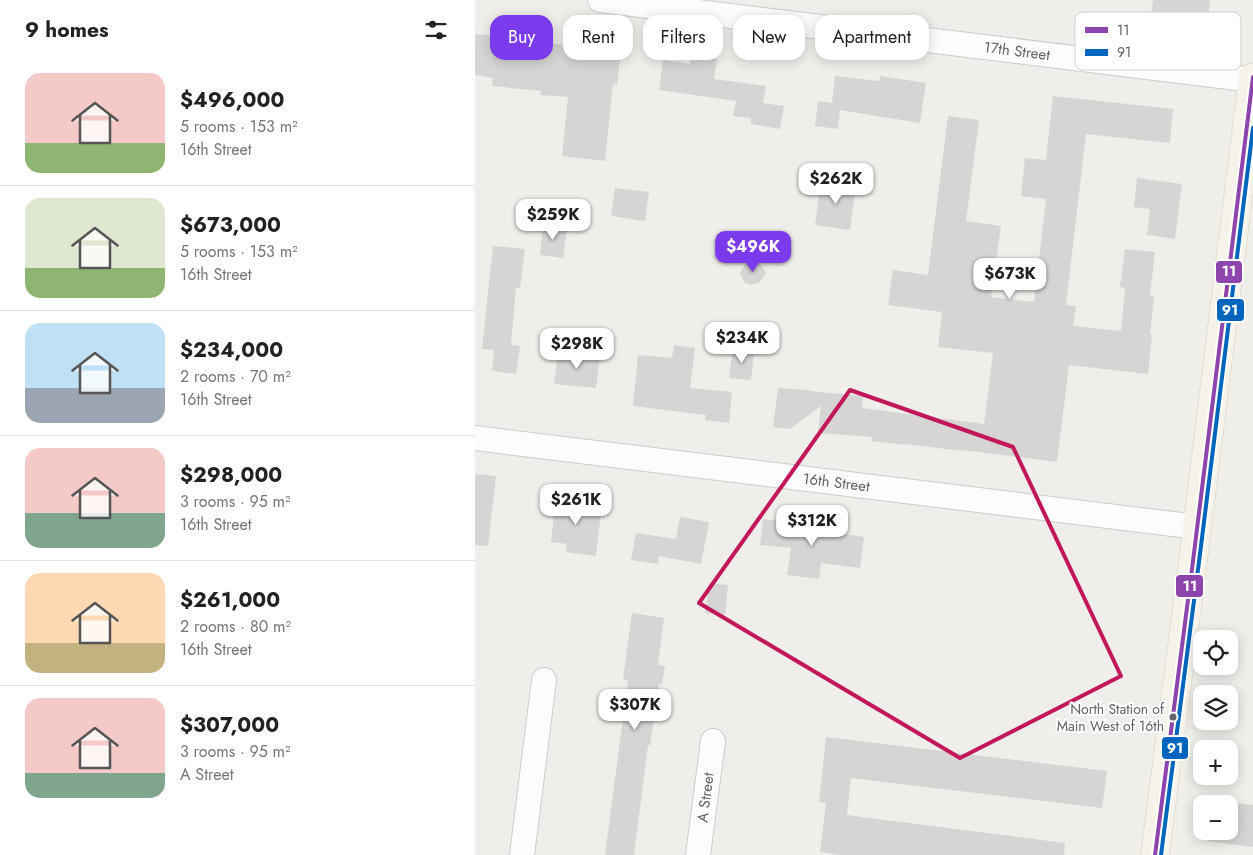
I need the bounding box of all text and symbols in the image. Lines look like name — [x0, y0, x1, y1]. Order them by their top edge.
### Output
legend — [1075, 12, 1241, 70]
text: 9 homes — [25, 15, 109, 45]
chip: Buy — [490, 15, 553, 60]
chip: Rent — [563, 15, 633, 60]
chip: Filters — [643, 15, 723, 60]
chip: New — [733, 15, 805, 60]
chip: Apartment — [815, 15, 929, 60]
icon: filters — [422, 16, 450, 44]
text: 11 — [1117, 20, 1130, 40]
street label: 17th Street — [983, 36, 1052, 66]
text: 91 — [1117, 42, 1131, 62]
text: $496,000 — [180, 85, 284, 115]
icon: home — [65, 93, 125, 153]
text: 5 rooms · 153 m² — [180, 115, 298, 138]
text: 16th Street — [180, 138, 252, 161]
pin: $262K — [801, 162, 871, 205]
text: $262K — [810, 167, 862, 190]
pin: $259K — [518, 198, 588, 241]
text: $259K — [527, 203, 579, 226]
text: $673,000 — [180, 210, 281, 240]
icon: home — [65, 218, 125, 278]
pin: $496K — [718, 230, 788, 273]
text: $496K — [726, 235, 780, 258]
text: 5 rooms · 153 m² — [180, 240, 298, 263]
pin: $673K — [975, 258, 1045, 300]
line badge: 11 — [1215, 260, 1243, 284]
text: 11 — [1222, 261, 1236, 281]
text: $673K — [984, 262, 1036, 285]
text: 16th Street — [180, 263, 252, 286]
line badge: 91 — [1216, 298, 1245, 322]
text: 91 — [1222, 300, 1238, 320]
pin: $234K — [707, 322, 777, 364]
text: $234K — [716, 326, 768, 349]
pin: $298K — [542, 328, 612, 370]
text: $298K — [551, 332, 603, 355]
text: $234,000 — [180, 335, 283, 365]
icon: home — [65, 343, 125, 403]
text: 2 rooms · 70 m² — [180, 365, 291, 388]
text: 16th Street — [180, 388, 252, 411]
text: $298,000 — [180, 460, 282, 490]
icon: home — [65, 468, 125, 528]
street label: 16th Street — [802, 468, 871, 498]
pin: $261K — [541, 484, 611, 526]
text: $261K — [551, 488, 601, 511]
text: 3 rooms · 95 m² — [180, 490, 291, 513]
pin: $312K — [777, 504, 847, 547]
text: $312K — [787, 509, 837, 532]
text: 16th Street — [180, 513, 252, 536]
line badge: 11 — [1175, 574, 1204, 598]
text: 11 — [1183, 576, 1197, 596]
text: $261,000 — [180, 585, 280, 615]
icon: home — [65, 593, 125, 653]
text: 2 rooms · 80 m² — [180, 615, 291, 638]
map controls — [1193, 630, 1238, 840]
button: locate — [1193, 630, 1238, 675]
text: 16th Street — [180, 638, 252, 661]
button: layers — [1193, 685, 1238, 730]
pin: $307K — [600, 688, 670, 731]
text: $307K — [609, 693, 661, 716]
place label: North Station of Main West of 16th — [1057, 699, 1165, 736]
text: $307,000 — [180, 710, 279, 740]
marker: North Station of Main West of 16th — [1168, 712, 1178, 722]
icon: home — [65, 718, 125, 778]
line badge: 91 — [1161, 736, 1189, 760]
text: 91 — [1167, 738, 1183, 758]
text: 3 rooms · 95 m² — [180, 740, 291, 763]
button: + — [1193, 740, 1238, 785]
text: A Street — [180, 763, 234, 786]
street label: A Street — [691, 771, 720, 824]
button: − — [1193, 795, 1238, 840]

